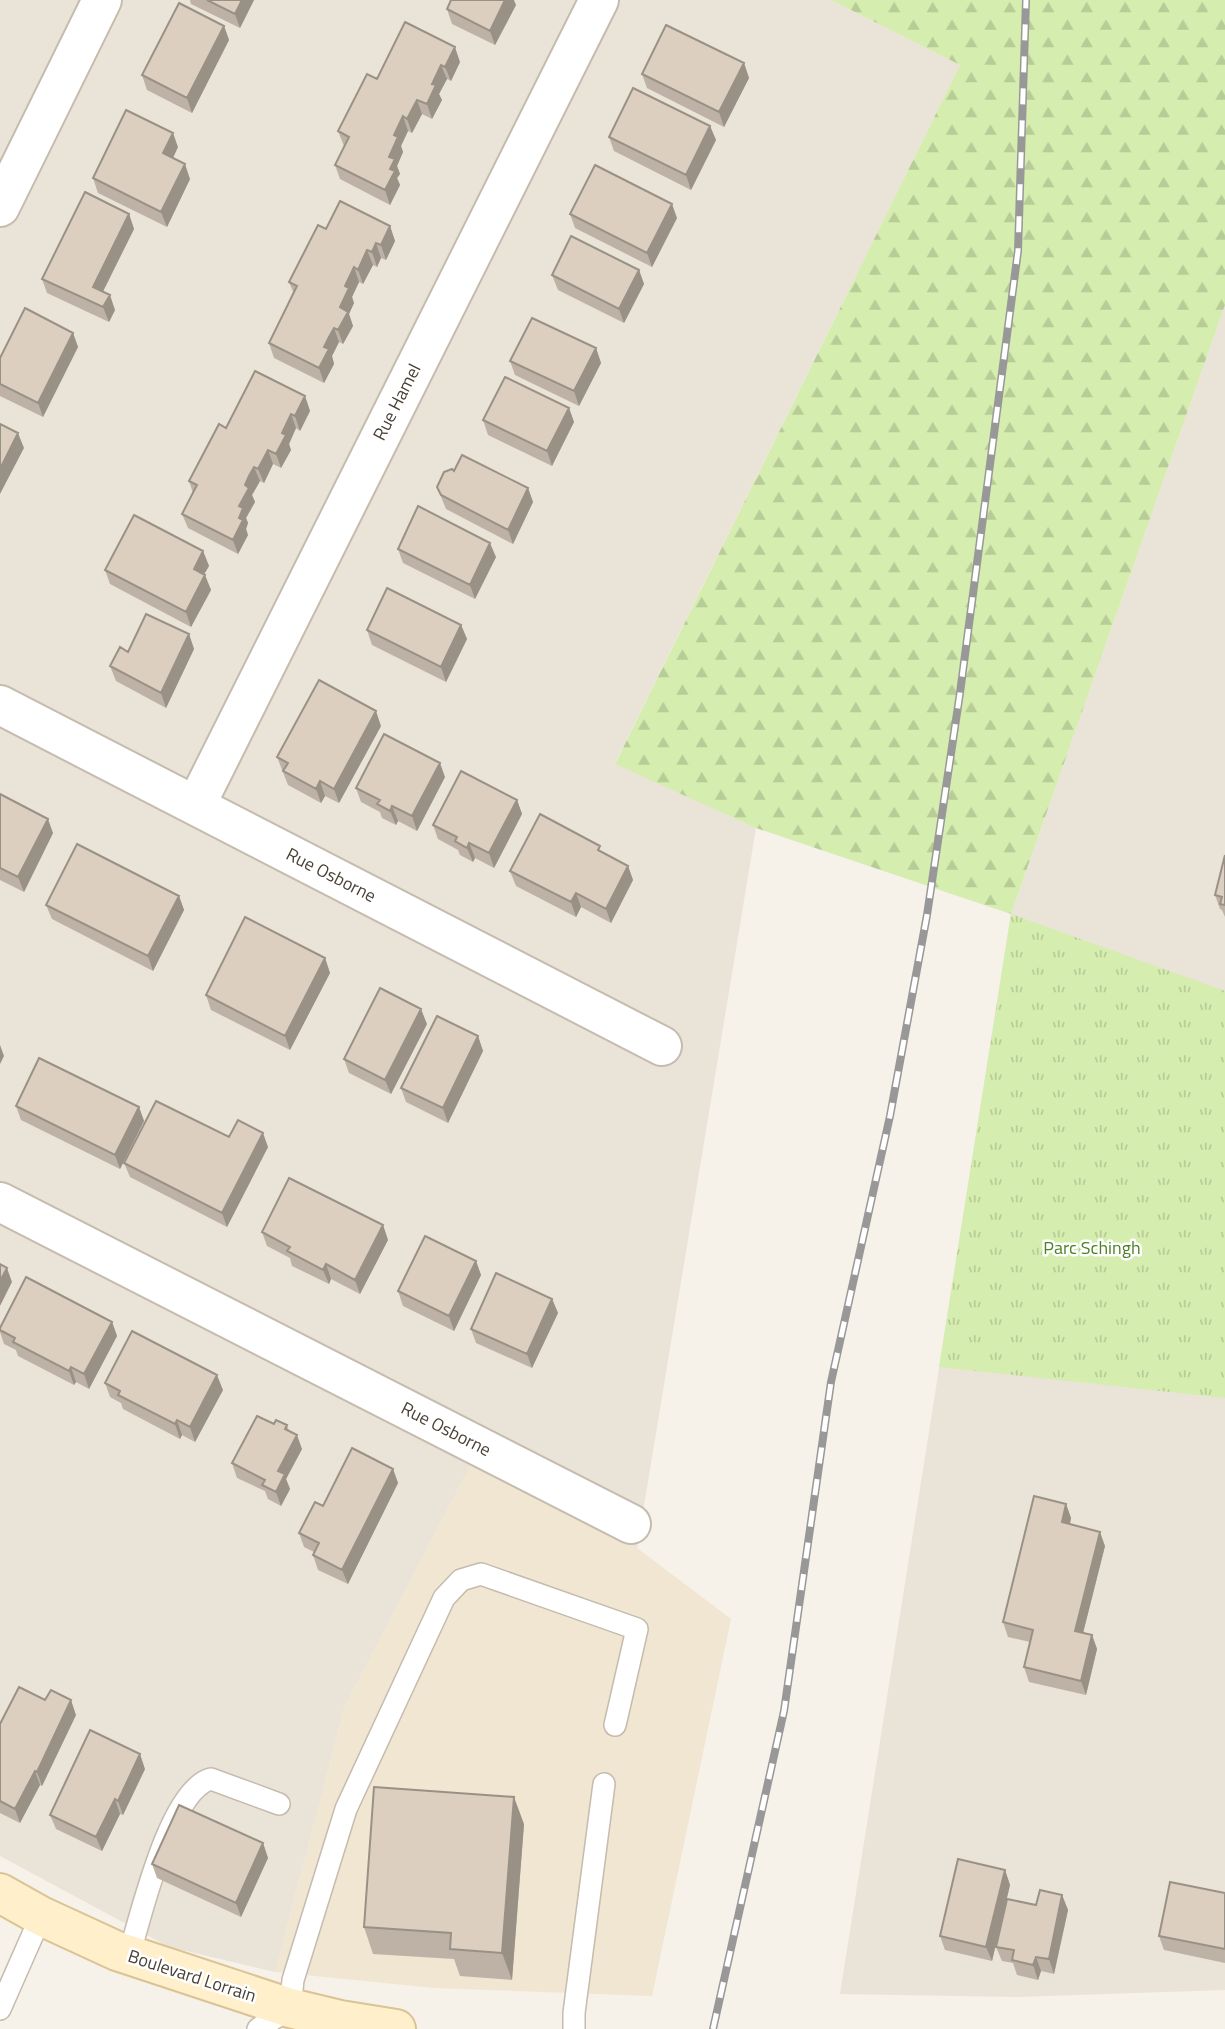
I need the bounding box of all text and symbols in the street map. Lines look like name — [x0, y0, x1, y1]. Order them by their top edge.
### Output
street label: Rue Hamel — [366, 359, 427, 445]
street label: Rue Osborne — [282, 840, 381, 909]
park label: Parc Schingh — [1043, 1234, 1141, 1261]
street label: Rue Osborne — [397, 1394, 496, 1463]
street label: Boulevard Lorrain — [125, 1942, 260, 2009]

